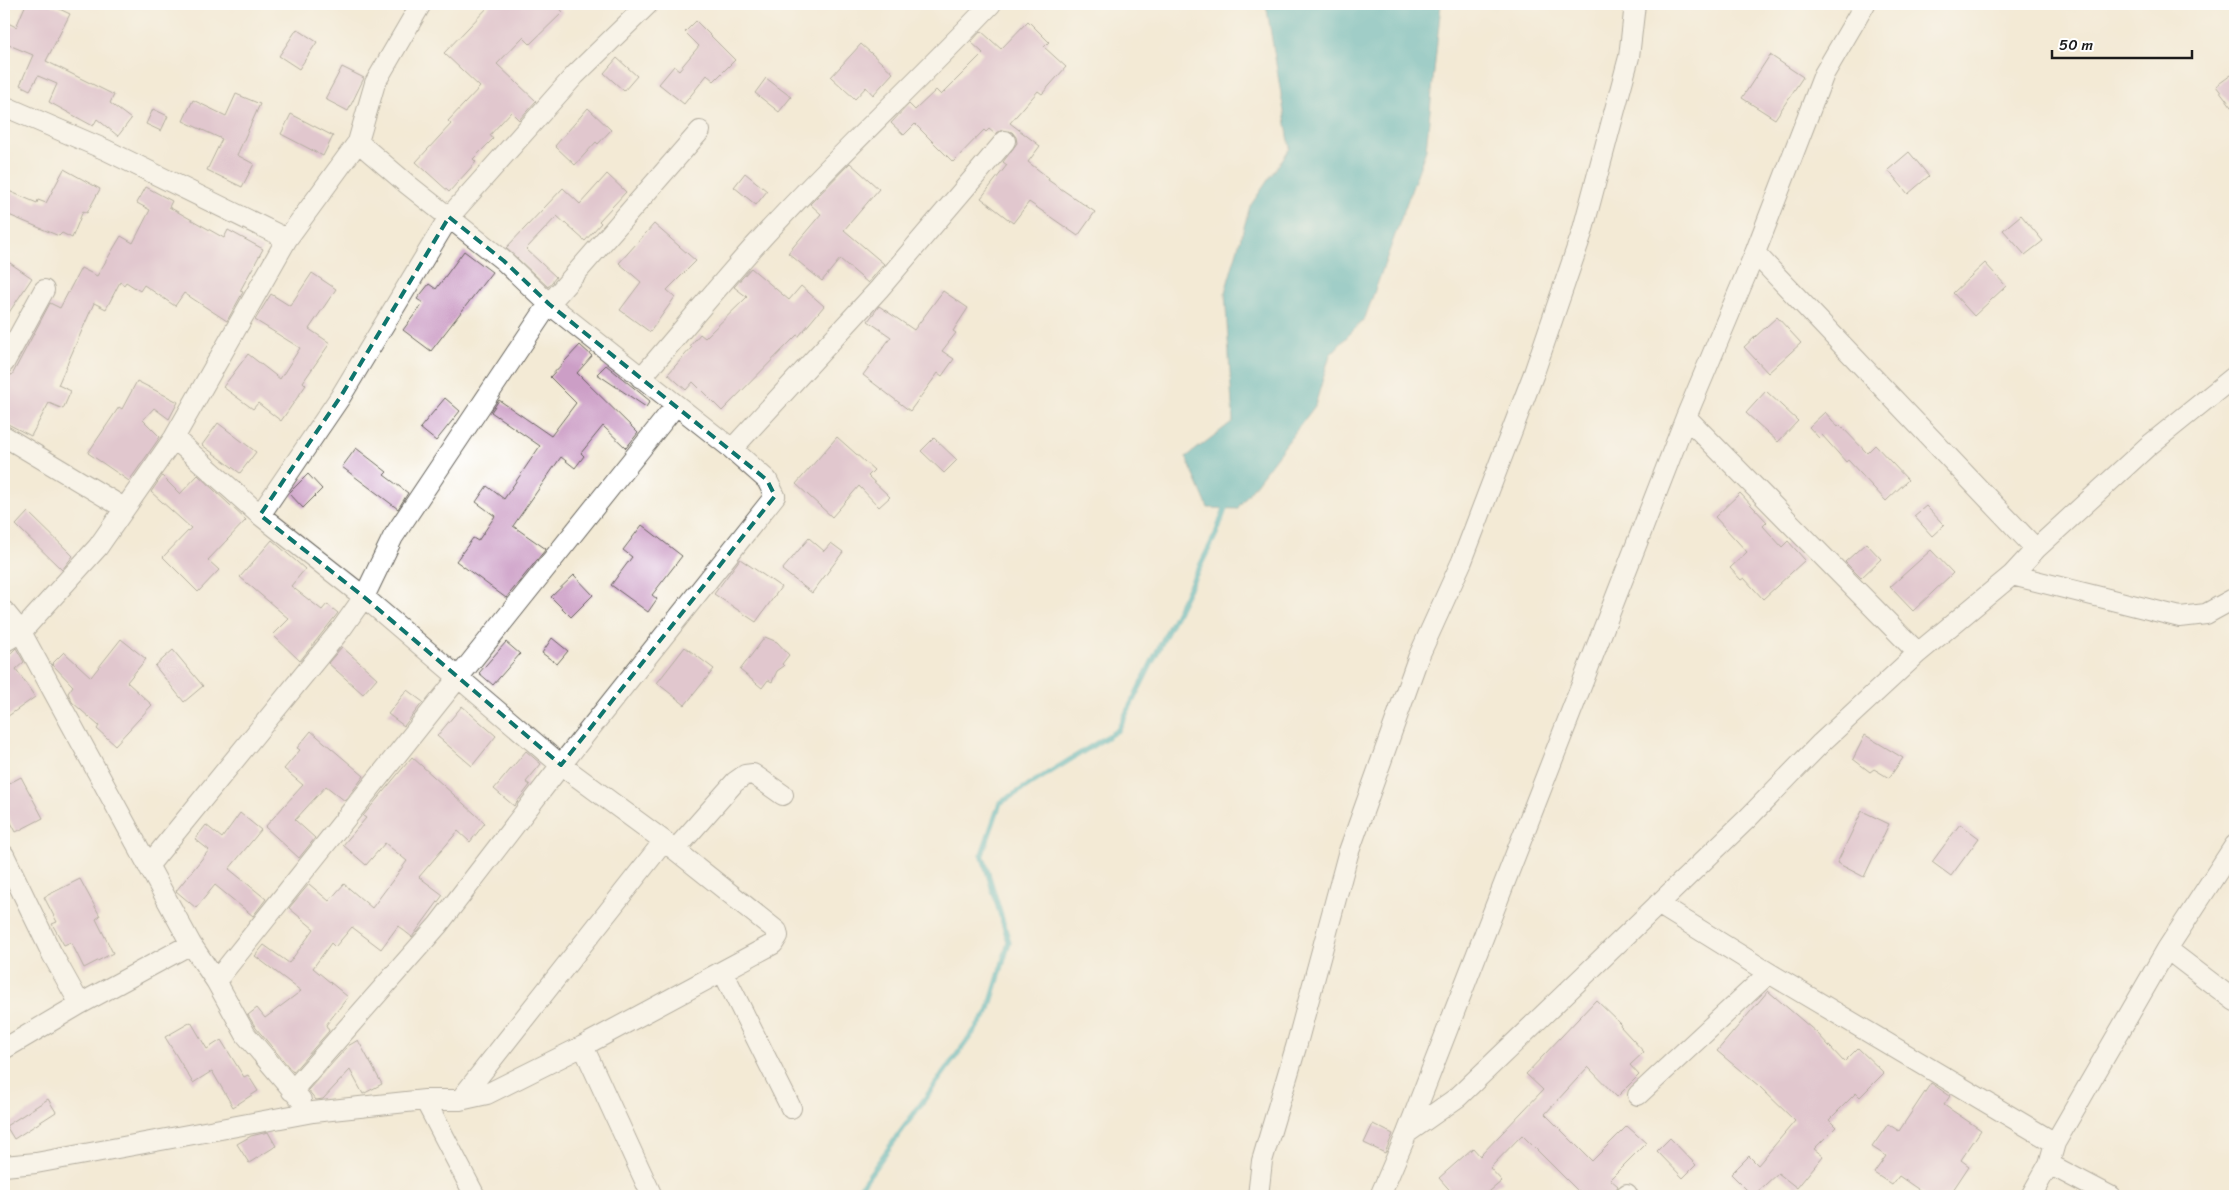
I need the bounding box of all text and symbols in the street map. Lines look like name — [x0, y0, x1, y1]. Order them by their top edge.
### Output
scale bar — [2052, 28, 2192, 60]
text: 50 m — [2059, 32, 2094, 58]

